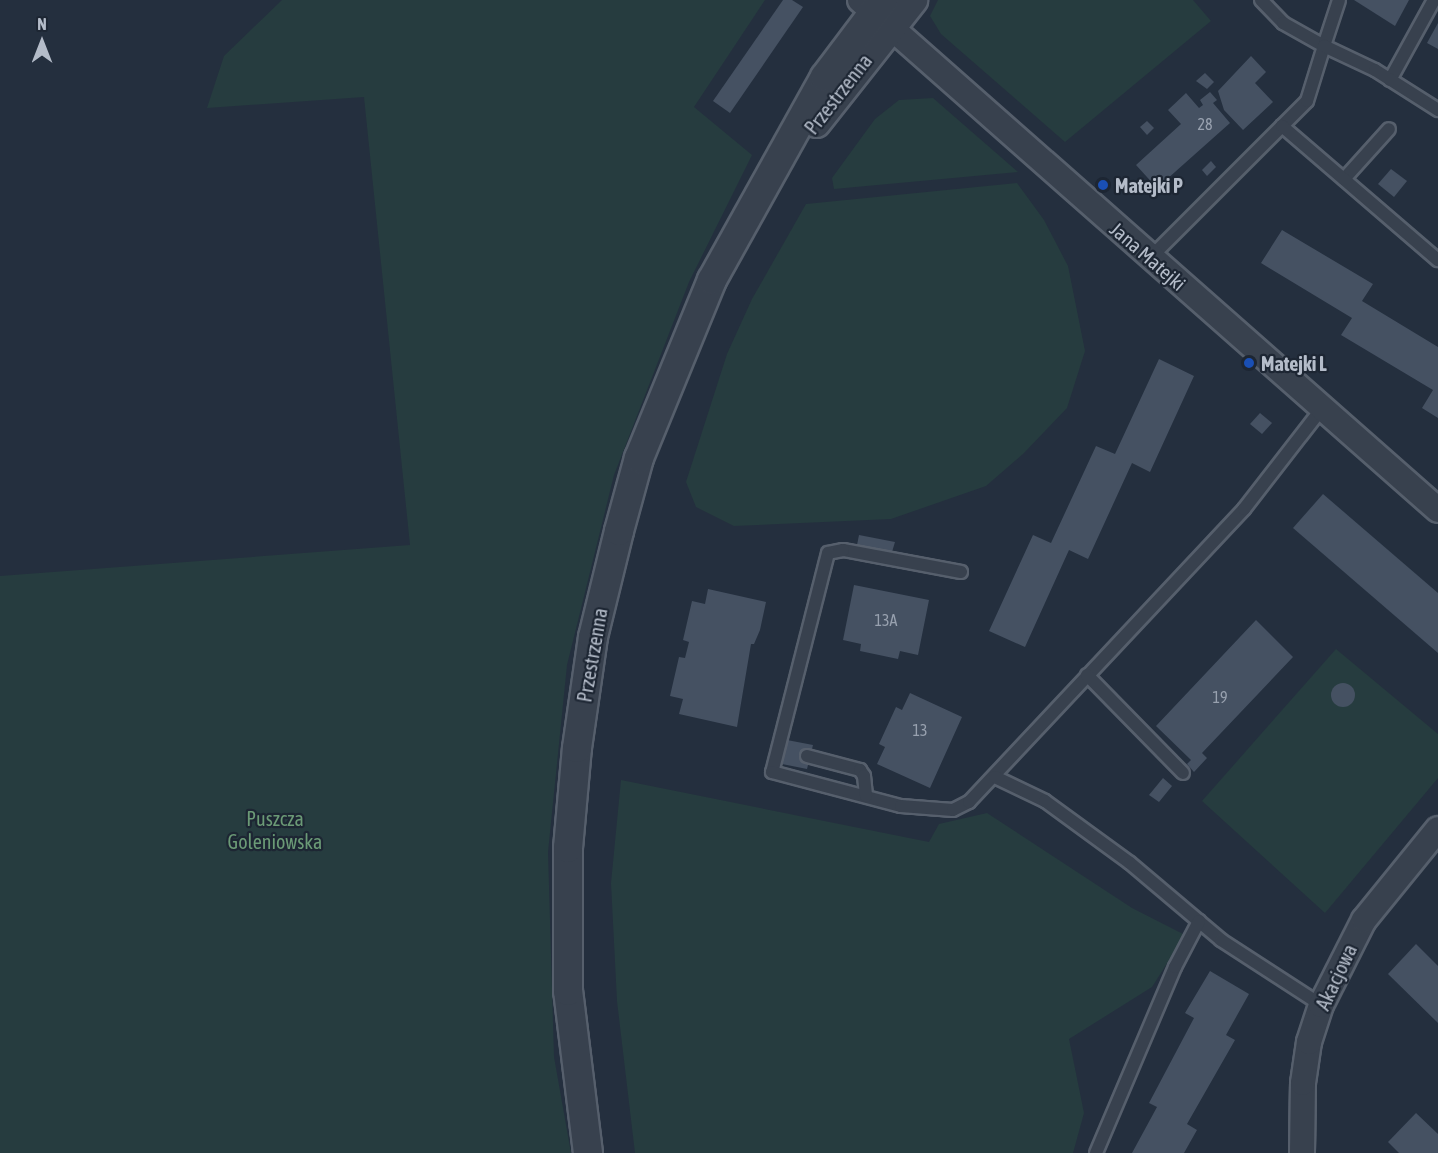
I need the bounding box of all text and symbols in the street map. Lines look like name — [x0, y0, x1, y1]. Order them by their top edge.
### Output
north arrow — [12, 12, 72, 72]
text: N — [37, 15, 47, 33]
street label: Przestrzenna — [799, 49, 877, 139]
house number: 28 — [1197, 114, 1213, 134]
place label: Matejki P — [1115, 173, 1183, 197]
marker: Matejki P — [1096, 178, 1110, 192]
street label: Jana Matejki — [1105, 217, 1191, 295]
place label: Matejki L — [1261, 351, 1327, 375]
marker: Matejki L — [1242, 356, 1256, 370]
street label: Przestrzenna — [572, 606, 612, 704]
house number: 13A — [875, 610, 897, 630]
house number: 19 — [1212, 687, 1228, 707]
house number: 13 — [912, 720, 928, 740]
park label: Puszcza Goleniowska — [228, 807, 322, 854]
street label: Akacjowa — [1310, 940, 1362, 1014]

